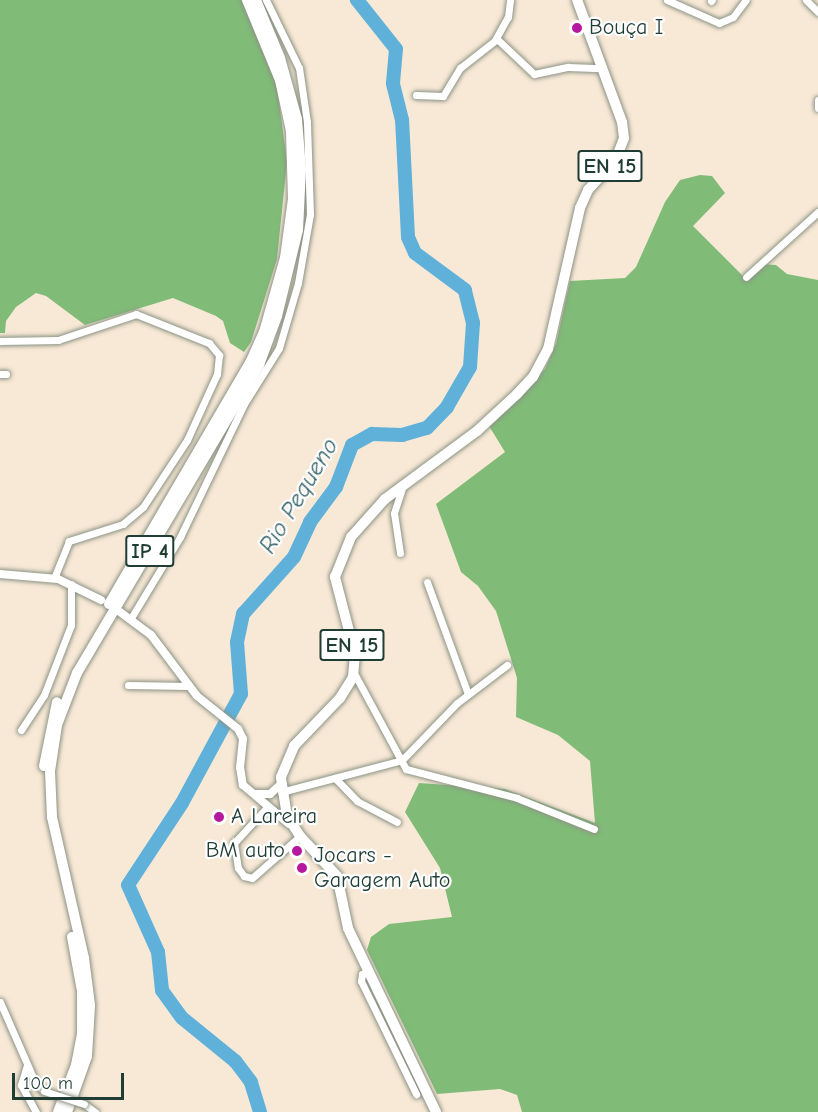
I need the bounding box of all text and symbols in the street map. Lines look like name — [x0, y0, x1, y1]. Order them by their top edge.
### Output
place label: Bouça I — [589, 15, 663, 41]
marker: Bouça I — [570, 21, 584, 35]
road number: EN 15 — [577, 148, 643, 184]
water label: Rio Pequeno — [253, 433, 345, 559]
road number: IP 4 — [124, 533, 176, 569]
road number: EN 15 — [319, 627, 385, 663]
place label: A Lareira — [231, 804, 317, 830]
marker: A Lareira — [212, 810, 226, 824]
place label: BM auto — [206, 838, 285, 864]
place label: Jocars - Garagem Auto — [314, 842, 450, 894]
marker: BM auto — [290, 844, 304, 858]
marker: Jocars - Garagem Auto — [295, 861, 309, 875]
scale bar — [15, 1061, 128, 1099]
text: 100 m — [23, 1073, 73, 1094]

